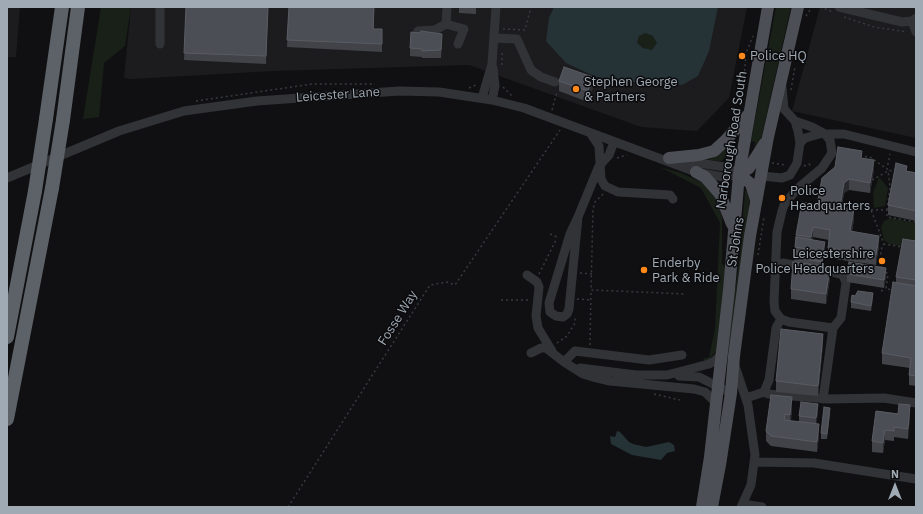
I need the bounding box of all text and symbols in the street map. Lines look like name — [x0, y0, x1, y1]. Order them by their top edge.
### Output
place label: Police HQ — [750, 48, 807, 64]
marker: Police HQ — [737, 51, 747, 61]
street label: Narborough Road South — [713, 70, 751, 210]
place label: Stephen George & Partners — [584, 74, 678, 105]
street label: Leicester Lane — [296, 84, 380, 106]
marker: Stephen George & Partners — [571, 84, 581, 94]
place label: Police Headquarters — [790, 183, 870, 214]
marker: Police Headquarters — [777, 193, 787, 203]
street label: St Johns — [724, 216, 748, 268]
place label: Leicestershire Police Headquarters — [755, 246, 874, 277]
place label: Enderby Park & Ride — [652, 255, 720, 286]
marker: Leicestershire Police Headquarters — [877, 256, 887, 266]
marker: Enderby Park & Ride — [639, 265, 649, 275]
street label: Fosse Way — [375, 288, 421, 348]
north arrow — [875, 466, 915, 506]
text: N — [891, 467, 899, 481]

